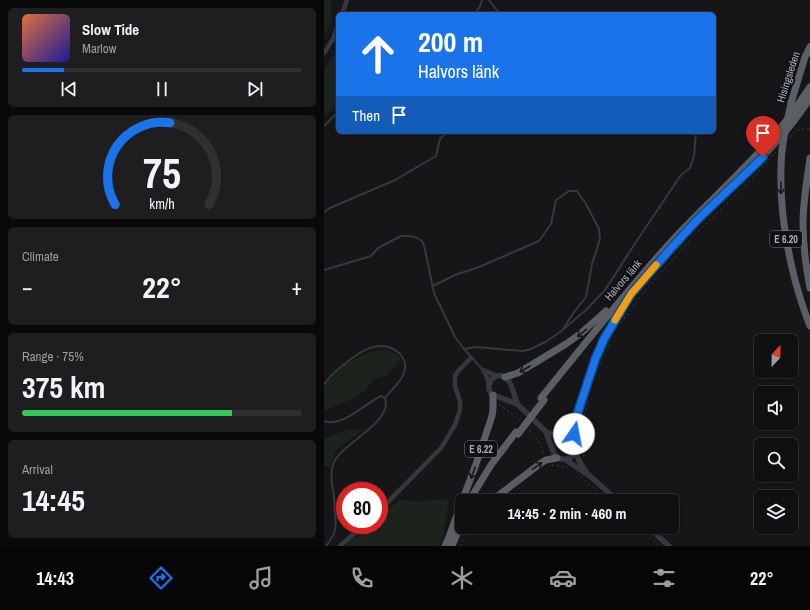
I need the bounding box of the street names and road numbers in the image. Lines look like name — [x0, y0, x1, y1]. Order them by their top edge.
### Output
street label: Hisingsleden — [773, 50, 803, 104]
road number: E 6.20 — [770, 231, 802, 247]
street label: Halvors länk — [601, 256, 645, 303]
road number: E 6.22 — [465, 441, 497, 457]

